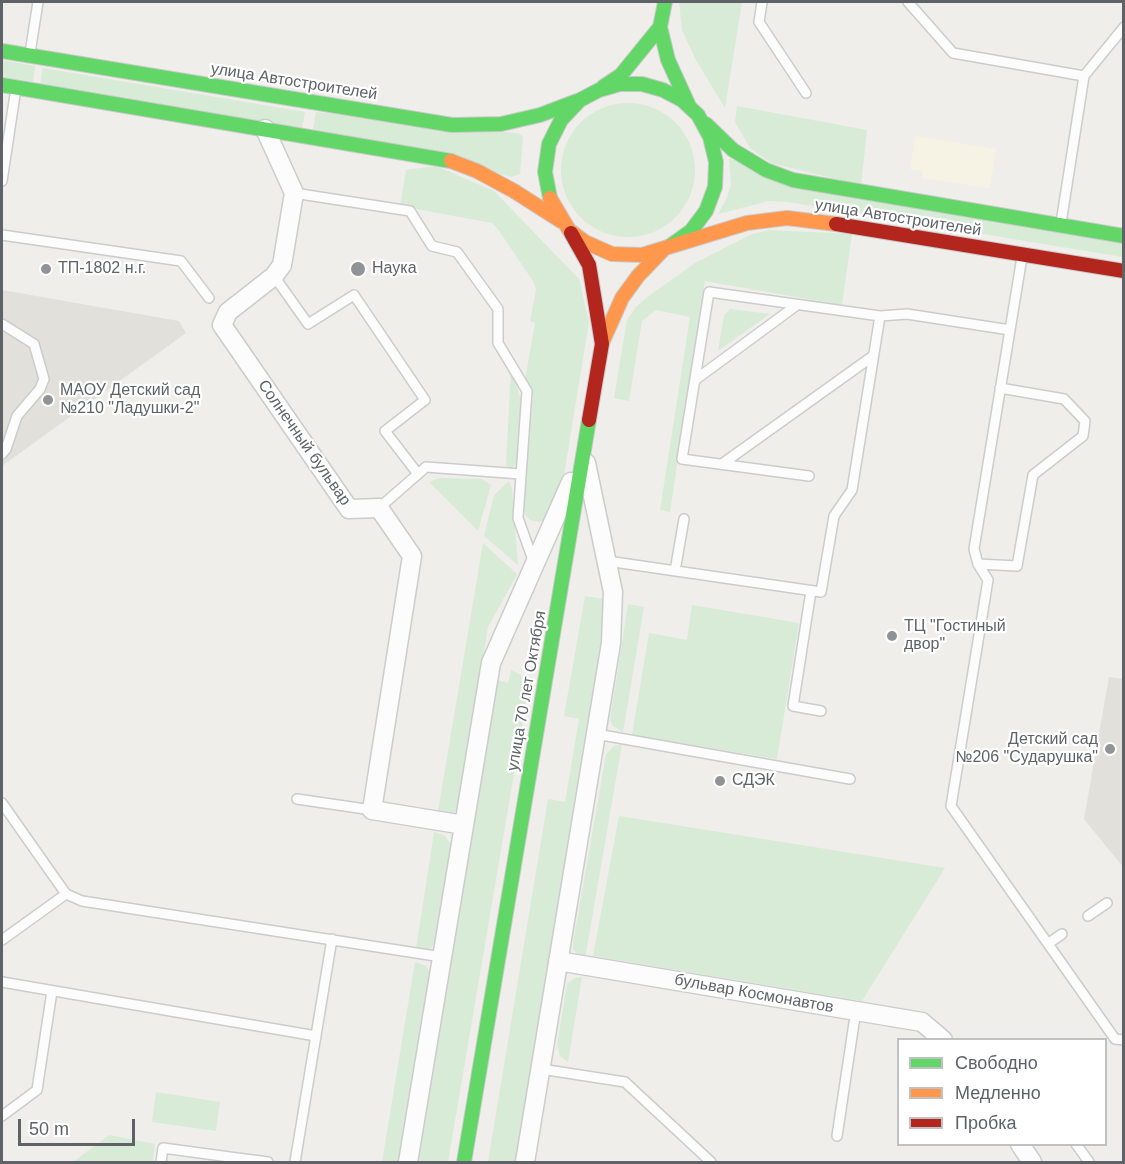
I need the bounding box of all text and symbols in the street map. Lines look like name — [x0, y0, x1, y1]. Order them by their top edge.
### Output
street label: улица Автостроителей — [210, 59, 378, 105]
street label: улица Автостроителей — [814, 195, 982, 241]
place label: ТП-1802 н.г. — [58, 259, 146, 279]
place label: Наука — [372, 259, 417, 279]
marker: Наука — [349, 260, 367, 278]
marker: ТП-1802 н.г. — [39, 262, 53, 276]
street label: Солнечный бульвар — [253, 376, 355, 510]
place label: МАОУ Детский сад №210 "Ладушки-2" — [60, 381, 200, 419]
marker: МАОУ Детский сад №210 "Ладушки-2" — [41, 393, 55, 407]
street label: улица 70 лет Октября — [503, 609, 551, 773]
place label: ТЦ "Гостиный двор" — [904, 617, 1006, 655]
marker: ТЦ "Гостиный двор" — [885, 629, 899, 643]
place label: Детский сад №206 "Сударушка" — [955, 730, 1098, 768]
marker: Детский сад №206 "Сударушка" — [1103, 742, 1117, 756]
place label: СДЭК — [732, 771, 775, 791]
marker: СДЭК — [713, 774, 727, 788]
street label: бульвар Космонавтов — [673, 971, 835, 1017]
legend — [897, 1038, 1107, 1146]
text: Свободно — [955, 1053, 1038, 1073]
text: Медленно — [955, 1083, 1041, 1103]
scale bar — [21, 1107, 138, 1145]
text: Пробка — [955, 1113, 1017, 1133]
text: 50 m — [29, 1119, 69, 1139]

